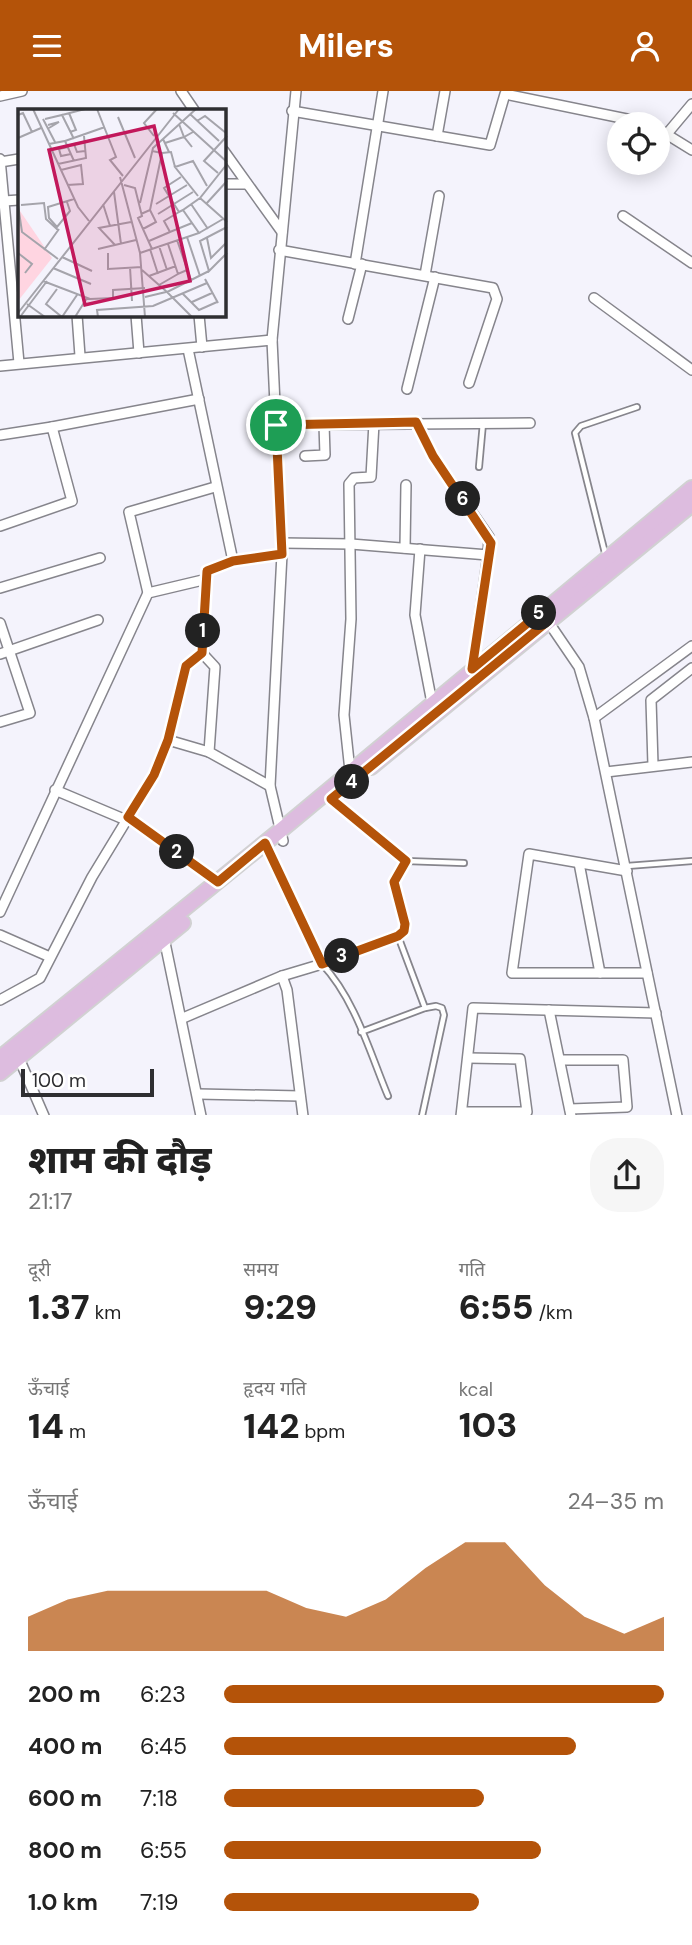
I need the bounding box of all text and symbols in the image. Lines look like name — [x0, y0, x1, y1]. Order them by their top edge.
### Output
text: Milers — [298, 25, 394, 67]
icon: menu — [28, 27, 66, 65]
icon: person — [626, 27, 664, 65]
inset map — [18, 109, 226, 317]
map controls — [607, 112, 670, 175]
button: locate — [607, 112, 670, 175]
pin — [246, 395, 306, 455]
icon: arrive — [257, 406, 295, 444]
pin: 6 — [446, 481, 480, 517]
text: 6 — [456, 486, 469, 511]
pin: 5 — [522, 595, 556, 631]
text: 5 — [533, 600, 544, 625]
pin: 1 — [186, 613, 220, 649]
text: 1 — [199, 618, 206, 643]
pin: 4 — [334, 765, 370, 799]
text: 4 — [345, 769, 358, 794]
pin: 2 — [160, 835, 194, 869]
text: 2 — [171, 839, 182, 864]
pin: 3 — [324, 939, 360, 973]
text: 3 — [336, 943, 347, 968]
scale bar — [21, 1066, 154, 1098]
text: 100 m — [32, 1068, 86, 1093]
text: शाम की दौड़ — [28, 1135, 211, 1185]
button: share — [590, 1138, 664, 1212]
text: 21:17 — [28, 1186, 73, 1216]
text: दूरी — [28, 1257, 51, 1282]
text: समय — [243, 1257, 279, 1282]
text: गति — [459, 1257, 485, 1282]
text: 1.37 — [28, 1284, 90, 1330]
text: 9:29 — [243, 1284, 317, 1330]
text: 6:55 — [459, 1284, 534, 1330]
text: km — [90, 1300, 121, 1325]
text: /km — [534, 1300, 573, 1325]
text: ऊँचाई — [28, 1376, 69, 1401]
text: हृदय गति — [243, 1376, 306, 1401]
text: kcal — [459, 1377, 493, 1402]
text: 103 — [459, 1402, 517, 1448]
text: 14 — [28, 1403, 64, 1449]
text: 142 — [243, 1403, 299, 1449]
text: m — [64, 1419, 86, 1444]
text: bpm — [299, 1419, 345, 1444]
text: ऊँचाई — [28, 1486, 78, 1516]
text: 24–35 m — [568, 1486, 664, 1516]
text: 200 m — [28, 1679, 101, 1709]
text: 6:23 — [140, 1679, 186, 1709]
text: 400 m — [28, 1731, 102, 1761]
text: 6:45 — [140, 1731, 187, 1761]
text: 600 m — [28, 1783, 102, 1813]
text: 7:18 — [140, 1783, 178, 1813]
text: 800 m — [28, 1835, 102, 1865]
text: 6:55 — [140, 1835, 187, 1865]
text: 1.0 km — [28, 1887, 98, 1917]
text: 7:19 — [140, 1887, 179, 1917]

